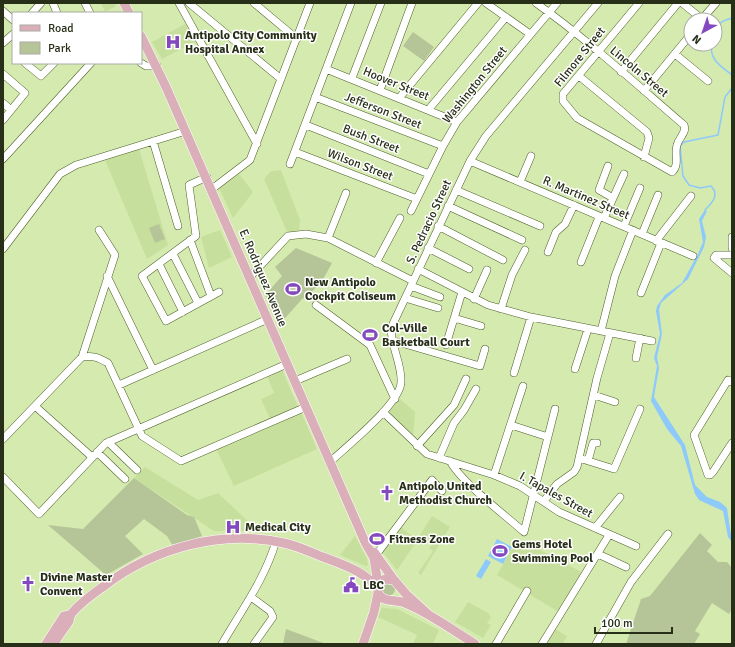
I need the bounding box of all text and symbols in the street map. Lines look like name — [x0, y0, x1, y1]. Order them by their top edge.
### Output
legend — [12, 12, 142, 64]
north arrow — [683, 12, 723, 52]
text: Road — [48, 21, 74, 36]
street label: Filmore Street — [551, 24, 609, 90]
place label: Antipolo City Community Hospital Annex — [185, 28, 317, 57]
text: N — [690, 32, 704, 47]
hospital icon: Antipolo City Community Hospital Annex — [164, 33, 182, 51]
text: Park — [48, 41, 71, 56]
street label: Lincoln Street — [607, 43, 671, 101]
street label: Washington Street — [439, 44, 511, 126]
street label: Hoover Street — [361, 64, 431, 104]
street label: Jefferson Street — [342, 89, 424, 133]
street label: Bush Street — [341, 121, 401, 157]
street label: Wilson Street — [325, 146, 395, 184]
street label: R. Martinez Street — [540, 173, 632, 223]
street label: S. Pedracio Street — [403, 178, 455, 266]
street label: E. Rodriguez Avenue — [236, 227, 290, 329]
place label: New Antipolo Cockpit Coliseum — [305, 275, 396, 304]
sports icon: New Antipolo Cockpit Coliseum — [284, 280, 302, 298]
place label: Col-Ville Basketball Court — [382, 321, 470, 350]
sports icon: Col-Ville Basketball Court — [361, 326, 379, 344]
street label: I. Tapales Street — [517, 469, 595, 521]
place label: Antipolo United Methodist Church — [399, 479, 492, 508]
church icon: Antipolo United Methodist Church — [378, 484, 396, 502]
hospital icon: Medical City — [224, 518, 242, 536]
place label: Medical City — [245, 520, 311, 535]
sports icon: Fitness Zone — [368, 530, 386, 548]
place label: Fitness Zone — [389, 532, 455, 547]
place label: Gems Hotel Swimming Pool — [512, 537, 593, 566]
sports icon: Gems Hotel Swimming Pool — [491, 542, 509, 560]
place label: Divine Master Convent — [40, 570, 113, 599]
church icon: Divine Master Convent — [19, 575, 37, 593]
public building icon: LBC — [342, 576, 360, 594]
place label: LBC — [363, 578, 385, 593]
scale bar — [595, 609, 672, 635]
text: 100 m — [601, 616, 633, 631]

